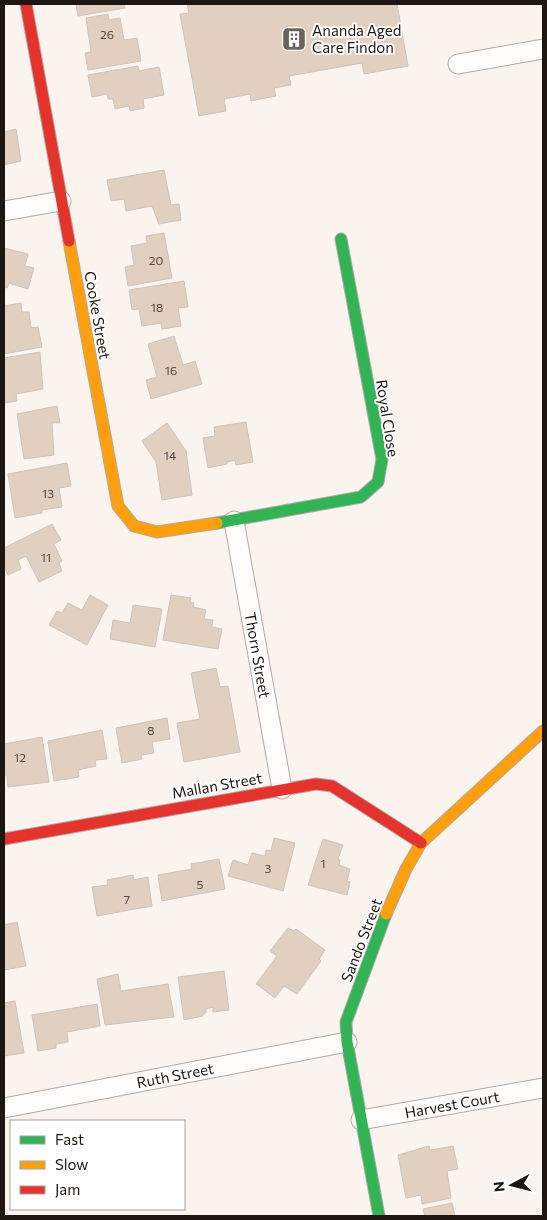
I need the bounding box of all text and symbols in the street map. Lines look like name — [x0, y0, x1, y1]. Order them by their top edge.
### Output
place label: Ananda Aged Care Findon — [312, 21, 401, 56]
building icon: Ananda Aged Care Findon — [281, 26, 307, 52]
house number: 26 — [100, 27, 114, 41]
house number: 20 — [149, 253, 163, 267]
street label: Cooke Street — [81, 270, 115, 360]
house number: 18 — [151, 300, 163, 314]
house number: 16 — [165, 363, 177, 377]
street label: Royal Close — [373, 378, 403, 458]
house number: 14 — [164, 448, 176, 462]
house number: 13 — [42, 486, 54, 500]
house number: 11 — [41, 550, 51, 564]
street label: Thorn Street — [242, 611, 274, 699]
house number: 8 — [147, 723, 155, 737]
house number: 12 — [14, 750, 26, 764]
street label: Mallan Street — [170, 768, 264, 802]
house number: 1 — [320, 856, 326, 870]
house number: 3 — [265, 861, 272, 875]
house number: 5 — [197, 877, 204, 891]
house number: 7 — [124, 892, 130, 906]
street label: Sando Street — [337, 896, 385, 984]
street label: Ruth Street — [135, 1059, 215, 1091]
street label: Harvest Court — [403, 1087, 501, 1121]
legend — [10, 1120, 185, 1210]
text: Fast — [55, 1130, 84, 1148]
text: Slow — [55, 1155, 88, 1173]
north arrow — [487, 1160, 537, 1210]
text: Jam — [55, 1180, 80, 1198]
text: N — [490, 1180, 508, 1193]

